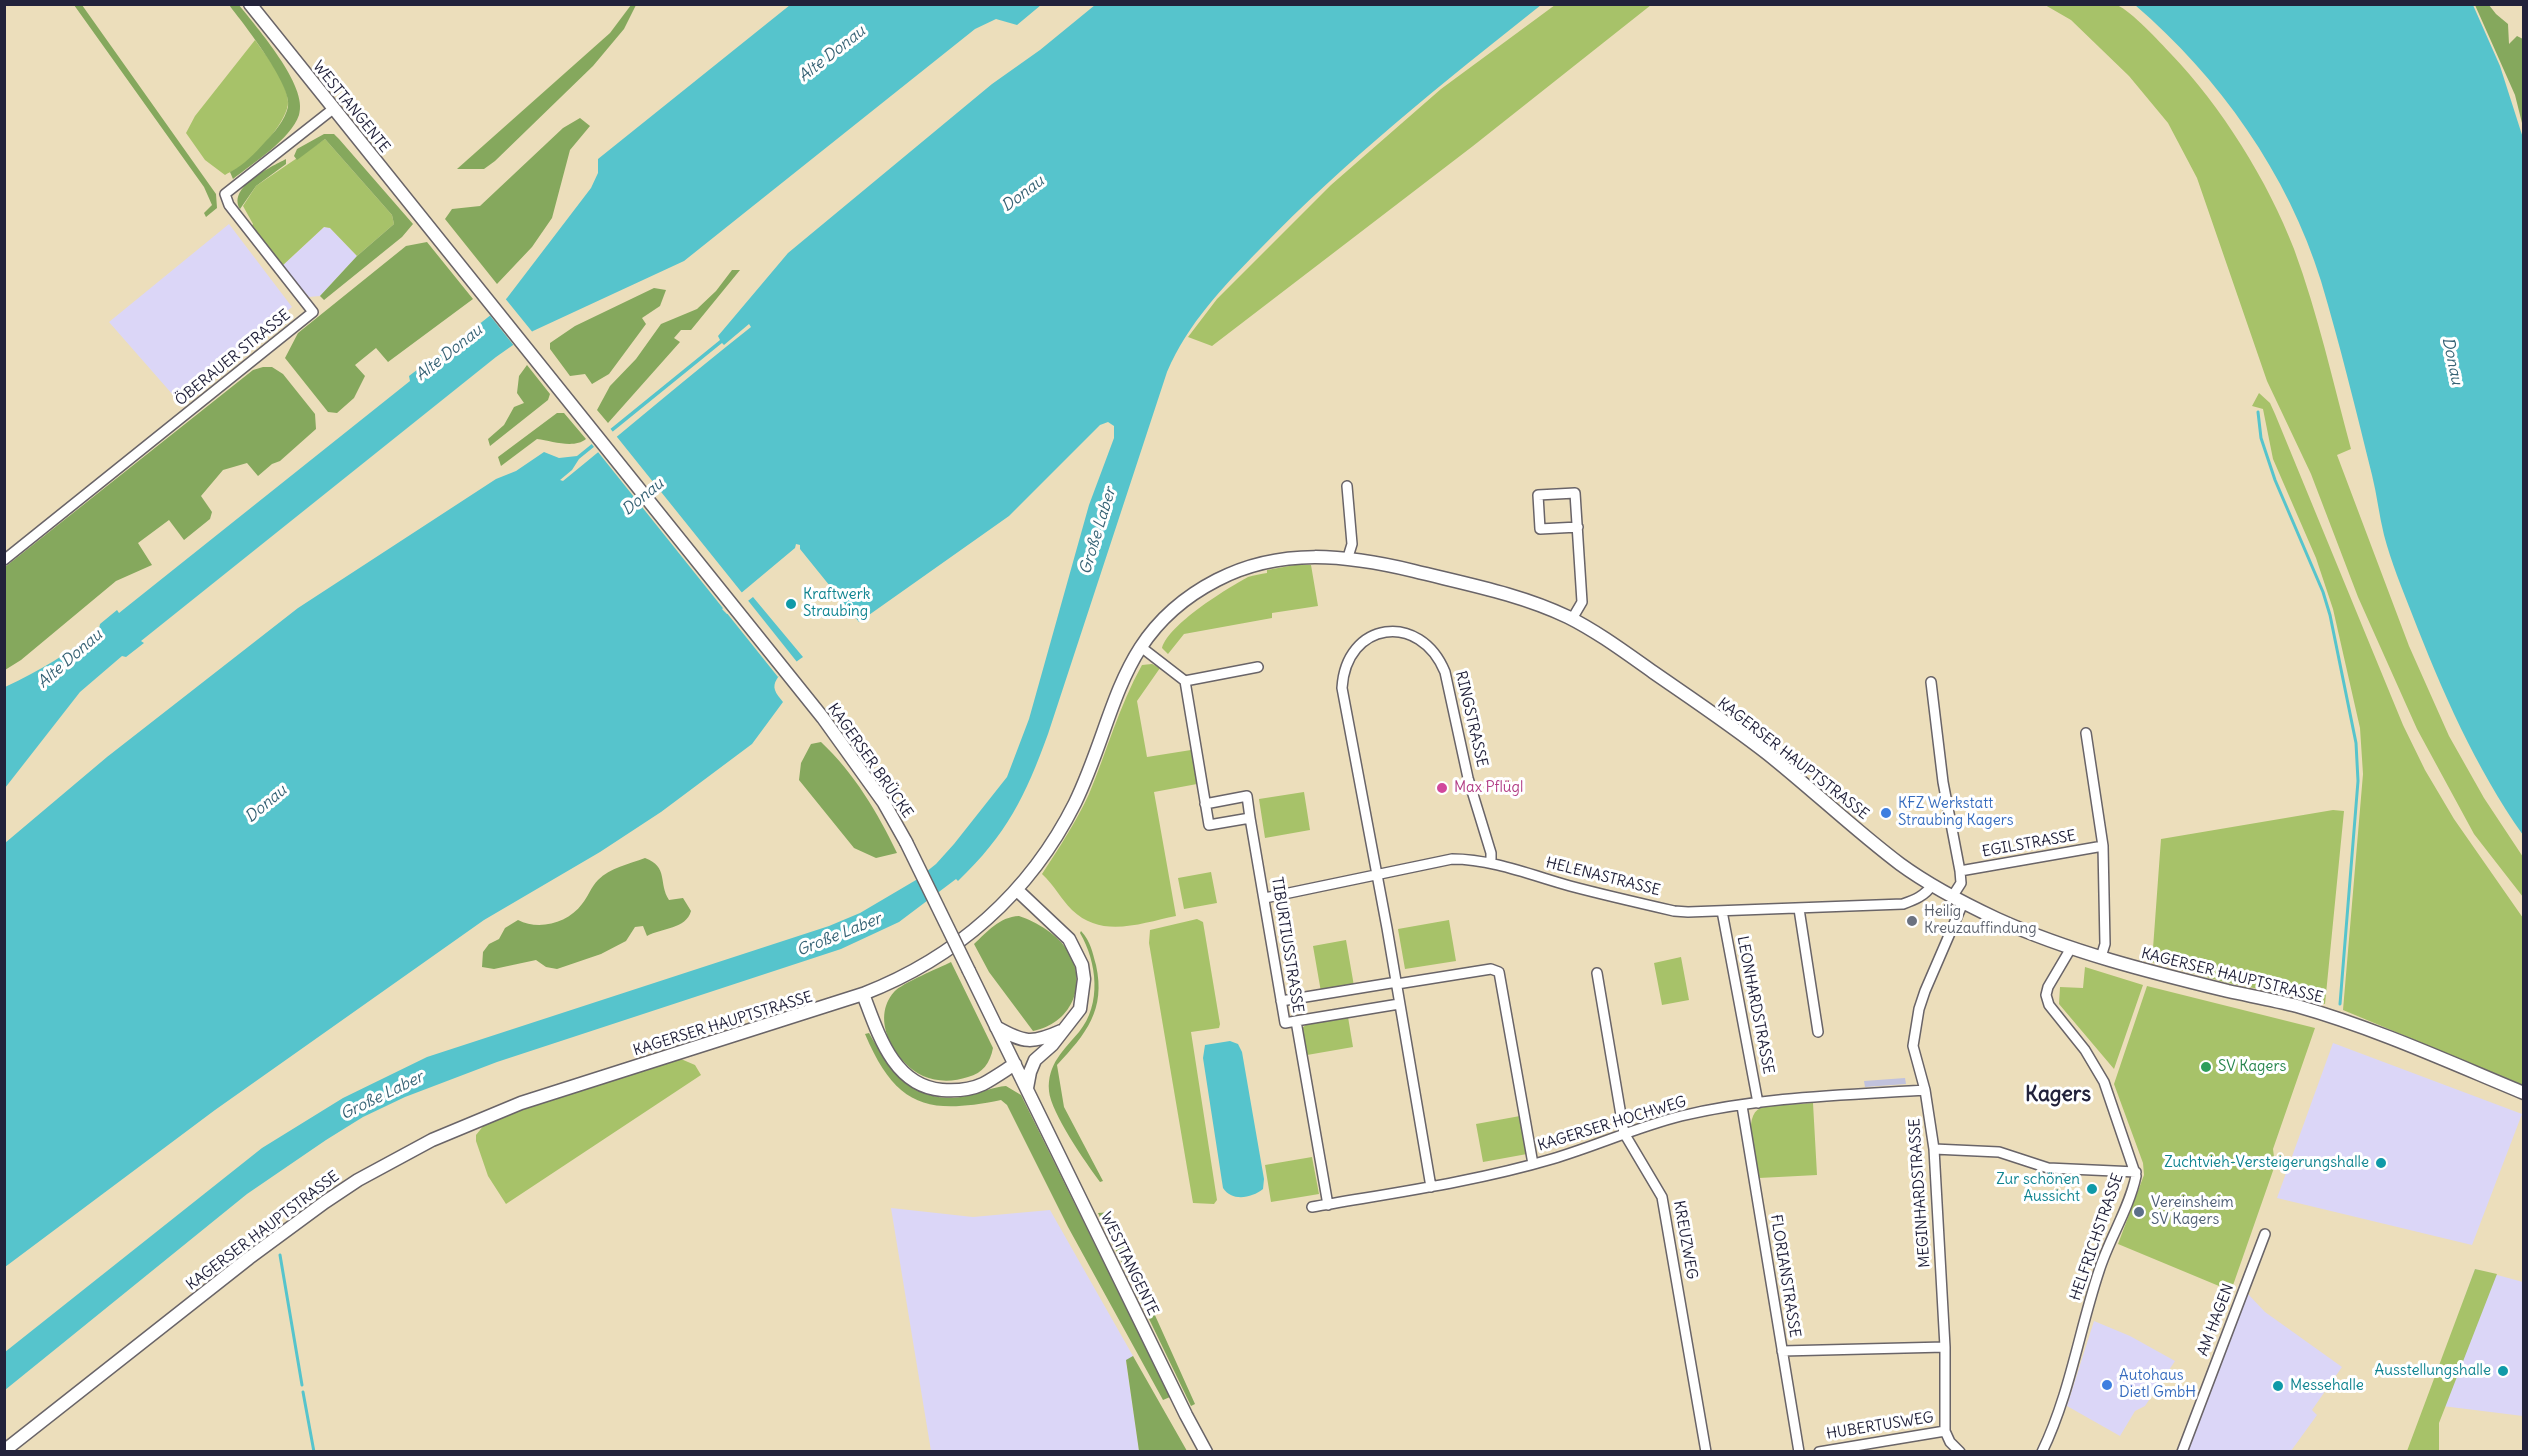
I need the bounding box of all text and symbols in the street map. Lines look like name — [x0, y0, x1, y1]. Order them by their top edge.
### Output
water label: Alte Donau — [795, 22, 869, 86]
street label: WESTTANGENTE — [309, 58, 393, 156]
water label: Donau — [998, 172, 1048, 216]
street label: ÖBERAUER STRASSE — [172, 306, 294, 410]
water label: Alte Donau — [412, 321, 486, 385]
water label: Donau — [2438, 336, 2466, 386]
water label: Donau — [618, 474, 668, 520]
water label: Große Laber — [1076, 485, 1120, 577]
place label: Kraftwerk Straubing — [803, 586, 870, 621]
marker: Kraftwerk Straubing — [784, 597, 798, 611]
water label: Alte Donau — [34, 626, 106, 692]
street label: RINGSTRASSE — [1451, 669, 1491, 769]
street label: KAGERSER HAUPTSTRASSE — [1714, 694, 1872, 824]
street label: KAGERSER BRÜCKE — [824, 700, 916, 822]
place label: Max Pflügl — [1454, 779, 1523, 797]
water label: Donau — [241, 781, 291, 827]
marker: Max Pflügl — [1435, 781, 1449, 795]
place label: KFZ Werkstatt Straubing Kagers — [1898, 795, 2014, 830]
marker: KFZ Werkstatt Straubing Kagers — [1879, 806, 1893, 820]
street label: EGILSTRASSE — [1981, 827, 2077, 861]
street label: HELENASTRASSE — [1544, 854, 1662, 900]
street label: TIBURTIUSSTRASSE — [1267, 876, 1307, 1014]
place label: Heilig Kreuzauffindung — [1924, 903, 2037, 938]
water label: Große Laber — [794, 909, 884, 961]
marker: Heilig Kreuzauffindung — [1905, 914, 1919, 928]
street label: LEONHARDSTRASSE — [1733, 934, 1777, 1076]
street label: KAGERSER HAUPTSTRASSE — [2139, 945, 2325, 1007]
street label: KAGERSER HAUPTSTRASSE — [631, 988, 815, 1060]
place label: SV Kagers — [2218, 1058, 2286, 1076]
marker: SV Kagers — [2199, 1060, 2213, 1074]
water label: Große Laber — [337, 1068, 427, 1124]
district label: Kagers — [2025, 1082, 2091, 1108]
street label: KAGERSER HOCHWEG — [1536, 1093, 1688, 1155]
street label: MEGINHARDSTRASSE — [1906, 1118, 1934, 1268]
place label: Zuchtvieh-Versteigerungshalle — [2164, 1154, 2369, 1172]
marker: Zuchtvieh-Versteigerungshalle — [2374, 1156, 2388, 1170]
street label: KAGERSER HAUPTSTRASSE — [183, 1168, 343, 1294]
place label: Zur schönen Aussicht — [1996, 1171, 2080, 1206]
street label: HELFRICHSTRASSE — [2067, 1171, 2127, 1303]
marker: Zur schönen Aussicht — [2085, 1182, 2099, 1196]
place label: Vereinsheim SV Kagers — [2151, 1194, 2234, 1229]
street label: KREUZWEG — [1669, 1199, 1701, 1281]
marker: Vereinsheim SV Kagers — [2132, 1205, 2146, 1219]
street label: WESTTANGENTE — [1096, 1210, 1162, 1318]
street label: FLORIANSTRASSE — [1766, 1213, 1804, 1339]
street label: AM HAGEN — [2194, 1281, 2238, 1359]
place label: Ausstellungshalle — [2375, 1362, 2491, 1380]
marker: Ausstellungshalle — [2496, 1364, 2510, 1378]
place label: Autohaus Dietl GmbH — [2119, 1367, 2196, 1402]
place label: Messehalle — [2290, 1377, 2364, 1395]
marker: Autohaus Dietl GmbH — [2100, 1378, 2114, 1392]
marker: Messehalle — [2271, 1379, 2285, 1393]
street label: HUBERTUSWEG — [1825, 1409, 1935, 1443]

